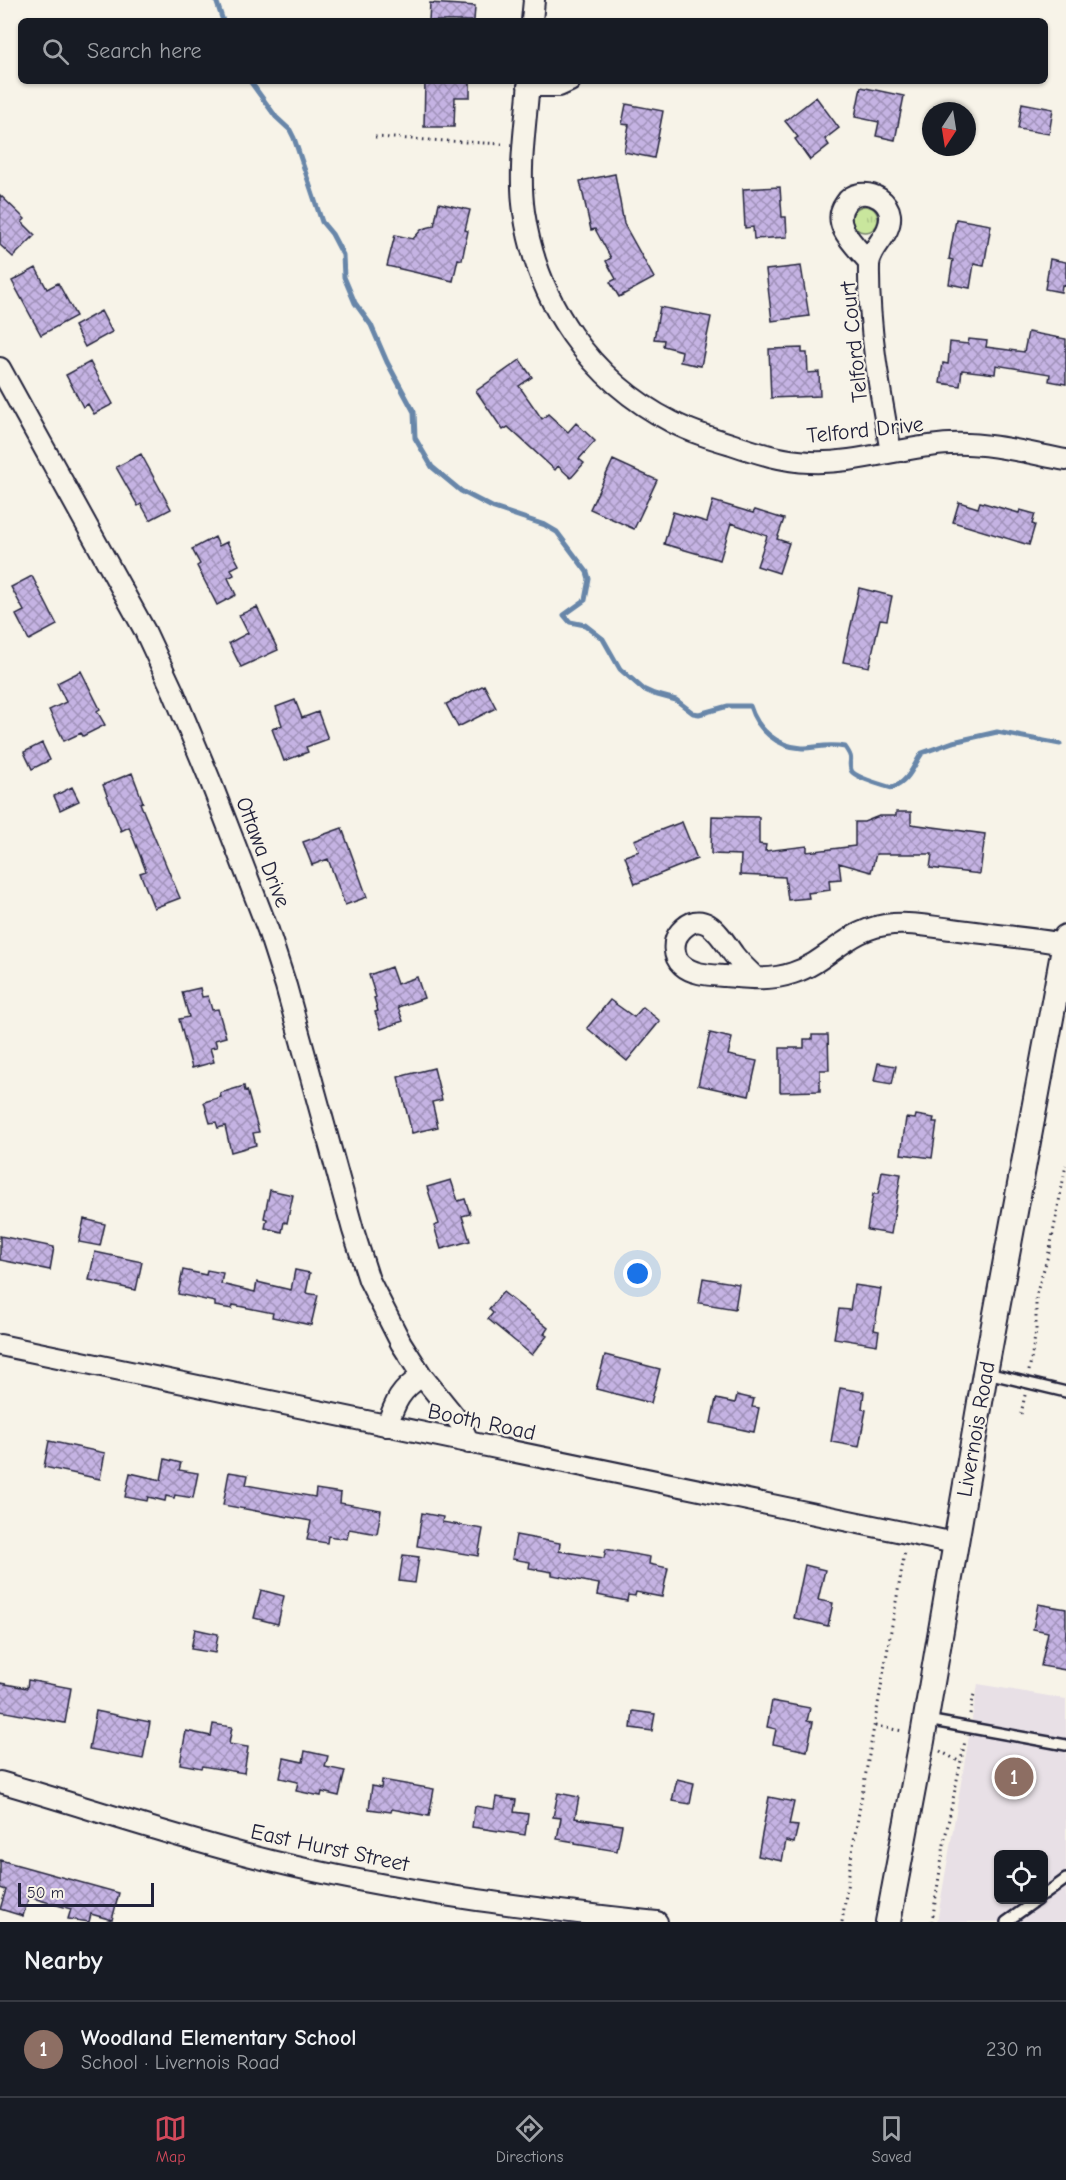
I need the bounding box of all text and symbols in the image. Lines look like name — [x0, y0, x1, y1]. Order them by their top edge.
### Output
search box — [18, 18, 1048, 84]
icon: search — [39, 35, 72, 68]
text: Search here — [87, 38, 202, 64]
north arrow — [922, 102, 976, 156]
street label: Telford Court — [835, 279, 873, 404]
street label: Telford Drive — [805, 411, 925, 449]
street label: Ottawa Drive — [230, 793, 296, 911]
your location — [623, 1259, 652, 1288]
street label: Livernois Road — [951, 1359, 1001, 1499]
street label: Booth Road — [425, 1398, 538, 1446]
pin: 1 — [994, 1754, 1034, 1800]
street label: East Hurst Street — [248, 1819, 412, 1878]
map controls — [994, 1850, 1048, 1904]
button: locate — [994, 1850, 1048, 1904]
scale bar — [18, 1880, 154, 1908]
text: 50 m — [27, 1884, 64, 1902]
text: Nearby — [24, 1946, 103, 1976]
text: Woodland Elementary School — [81, 2025, 356, 2051]
text: 1 — [40, 2038, 47, 2061]
text: 230 m — [986, 2038, 1042, 2061]
text: School · Livernois Road — [81, 2051, 280, 2074]
tab: Map — [154, 2112, 187, 2166]
tab: Directions — [496, 2112, 563, 2166]
tab: Saved — [872, 2112, 912, 2166]

